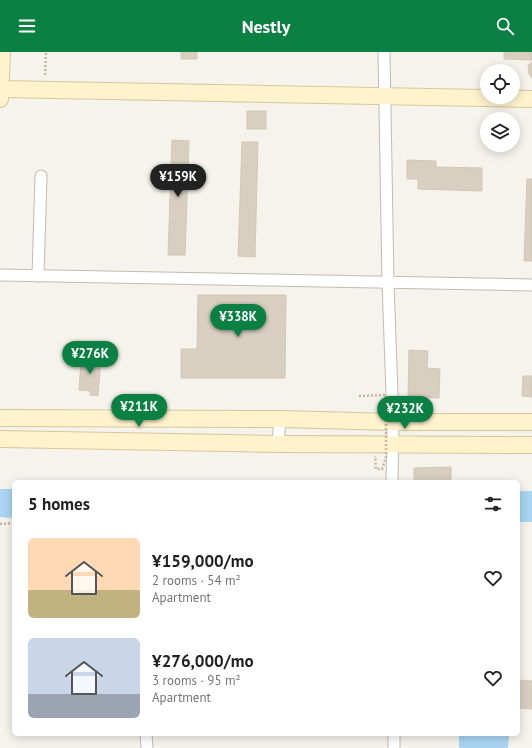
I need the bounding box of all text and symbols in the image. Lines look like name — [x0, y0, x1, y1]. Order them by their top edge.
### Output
icon: menu — [16, 15, 38, 37]
text: Nestly — [242, 15, 290, 38]
icon: search — [494, 15, 516, 37]
map controls — [480, 64, 520, 152]
button: locate — [480, 64, 520, 104]
button: layers — [480, 112, 520, 152]
pin: ¥159K — [150, 164, 206, 198]
text: ¥159K — [159, 168, 197, 185]
pin: ¥338K — [210, 304, 266, 338]
text: ¥338K — [219, 308, 257, 325]
pin: ¥276K — [62, 341, 118, 375]
text: ¥276K — [71, 345, 109, 362]
pin: ¥211K — [111, 394, 167, 428]
pin: ¥232K — [377, 396, 433, 430]
text: ¥211K — [120, 398, 158, 415]
text: ¥232K — [386, 400, 424, 417]
text: 5 homes — [28, 493, 90, 515]
icon: filters — [482, 493, 504, 515]
text: ¥159,000/mo — [152, 550, 254, 572]
icon: home — [60, 554, 108, 602]
icon: heart — [482, 567, 504, 589]
text: 2 rooms · 54 m² — [152, 572, 241, 589]
text: Apartment — [152, 589, 211, 606]
text: ¥276,000/mo — [152, 650, 254, 672]
icon: home — [60, 654, 108, 702]
icon: heart — [482, 667, 504, 689]
text: 3 rooms · 95 m² — [152, 672, 241, 689]
text: Apartment — [152, 689, 211, 706]

